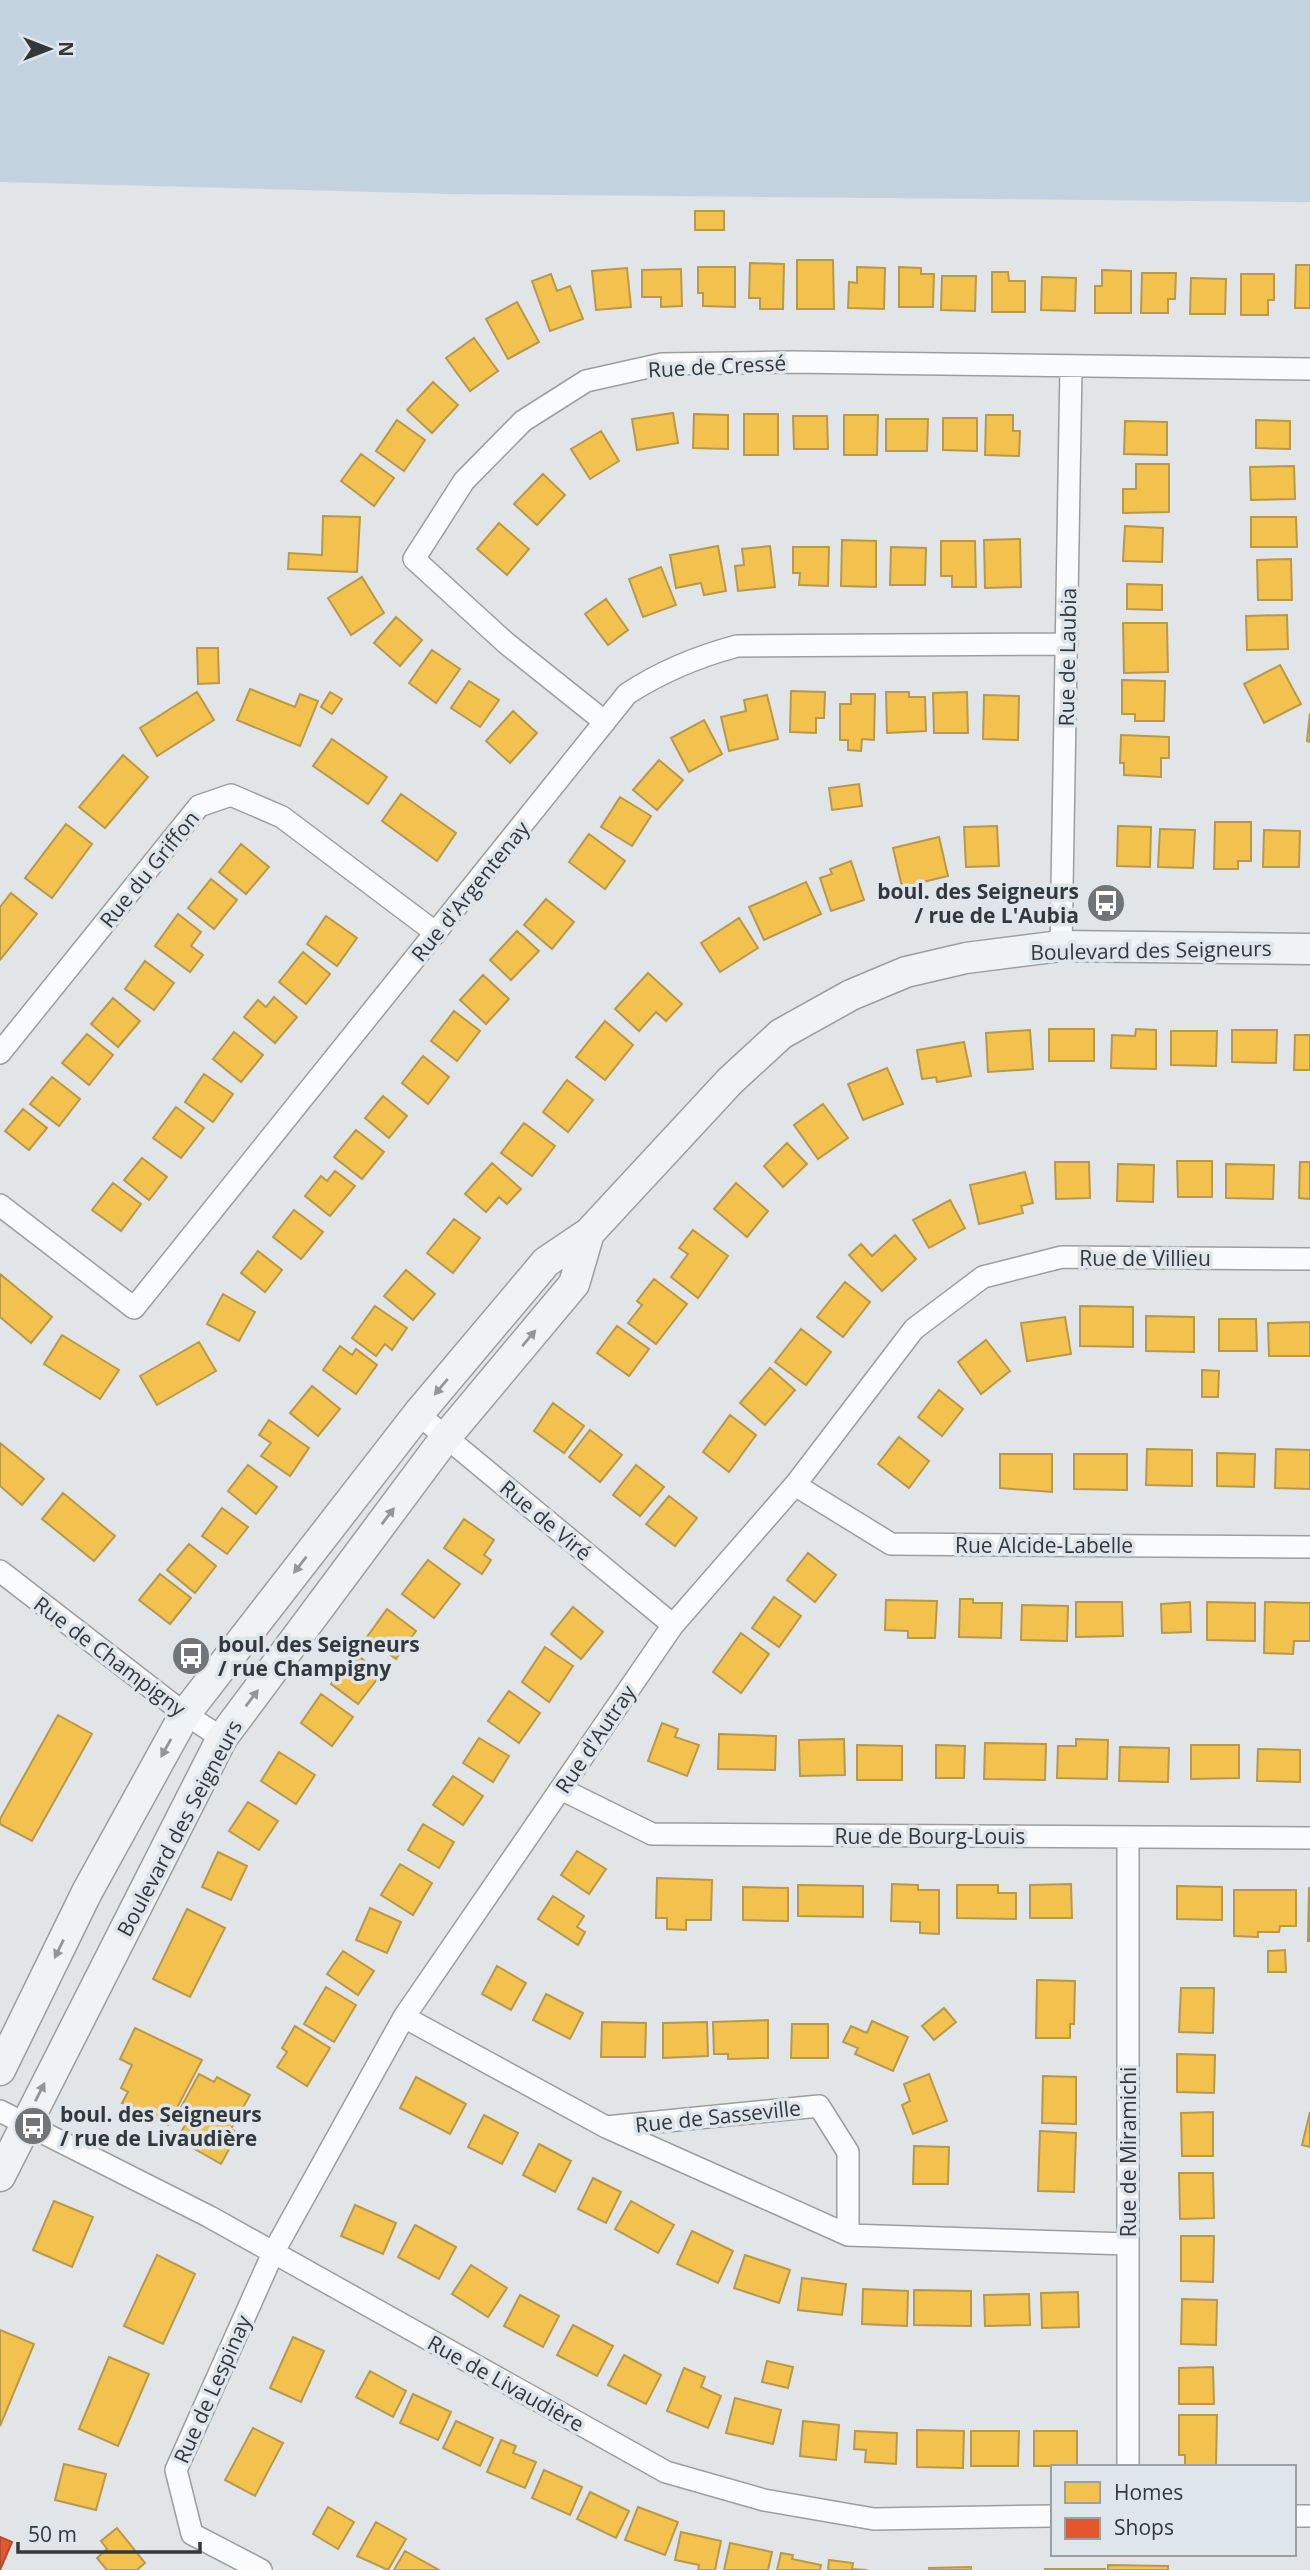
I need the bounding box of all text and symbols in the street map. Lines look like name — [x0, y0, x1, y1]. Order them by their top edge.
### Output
north arrow — [14, 14, 84, 84]
text: N — [53, 41, 79, 57]
street label: Rue de Cressé — [647, 348, 787, 384]
street label: Rue de Laubia — [1052, 588, 1082, 726]
street label: Rue du Griffon — [93, 805, 205, 933]
street label: Rue d'Argentenay — [405, 815, 536, 967]
place label: boul. des Seigneurs / rue de L'Aubia — [877, 877, 1079, 929]
bus stop icon: boul. des Seigneurs / rue de L'Aubia — [1085, 882, 1127, 924]
street label: Boulevard des Seigneurs — [1030, 934, 1272, 966]
street label: Rue de Villieu — [1079, 1244, 1211, 1272]
one-way arrow — [522, 1329, 537, 1347]
one-way arrow — [434, 1378, 449, 1395]
street label: Rue de Viré — [494, 1473, 598, 1567]
one-way arrow — [380, 1507, 394, 1525]
street label: Rue Alcide-Labelle — [955, 1531, 1133, 1559]
one-way arrow — [293, 1556, 308, 1574]
street label: Rue de Champigny — [28, 1590, 192, 1723]
place label: boul. des Seigneurs / rue Champigny — [218, 1630, 420, 1682]
bus stop icon: boul. des Seigneurs / rue Champigny — [170, 1635, 212, 1677]
street label: Rue d'Autray — [548, 1679, 642, 1799]
one-way arrow — [244, 1689, 258, 1707]
street label: Boulevard des Seigneurs — [110, 1715, 248, 1941]
one-way arrow — [160, 1739, 172, 1758]
street label: Rue de Bourg-Louis — [835, 1822, 1025, 1850]
one-way arrow — [53, 1939, 65, 1959]
street label: Rue de Miramichi — [1114, 2067, 1142, 2237]
one-way arrow — [34, 2082, 46, 2102]
street label: Rue de Sasseville — [634, 2093, 802, 2139]
place label: boul. des Seigneurs / rue de Livaudière — [60, 2100, 262, 2152]
bus stop icon: boul. des Seigneurs / rue de Livaudière — [12, 2105, 54, 2147]
street label: Rue de Lespinay — [167, 2310, 257, 2467]
street label: Rue de Livaudière — [423, 2328, 589, 2438]
legend — [1051, 2465, 1296, 2556]
text: Homes — [1114, 2478, 1183, 2506]
scale bar — [18, 2510, 200, 2554]
text: Shops — [1114, 2513, 1174, 2541]
text: 50 m — [28, 2520, 77, 2548]

